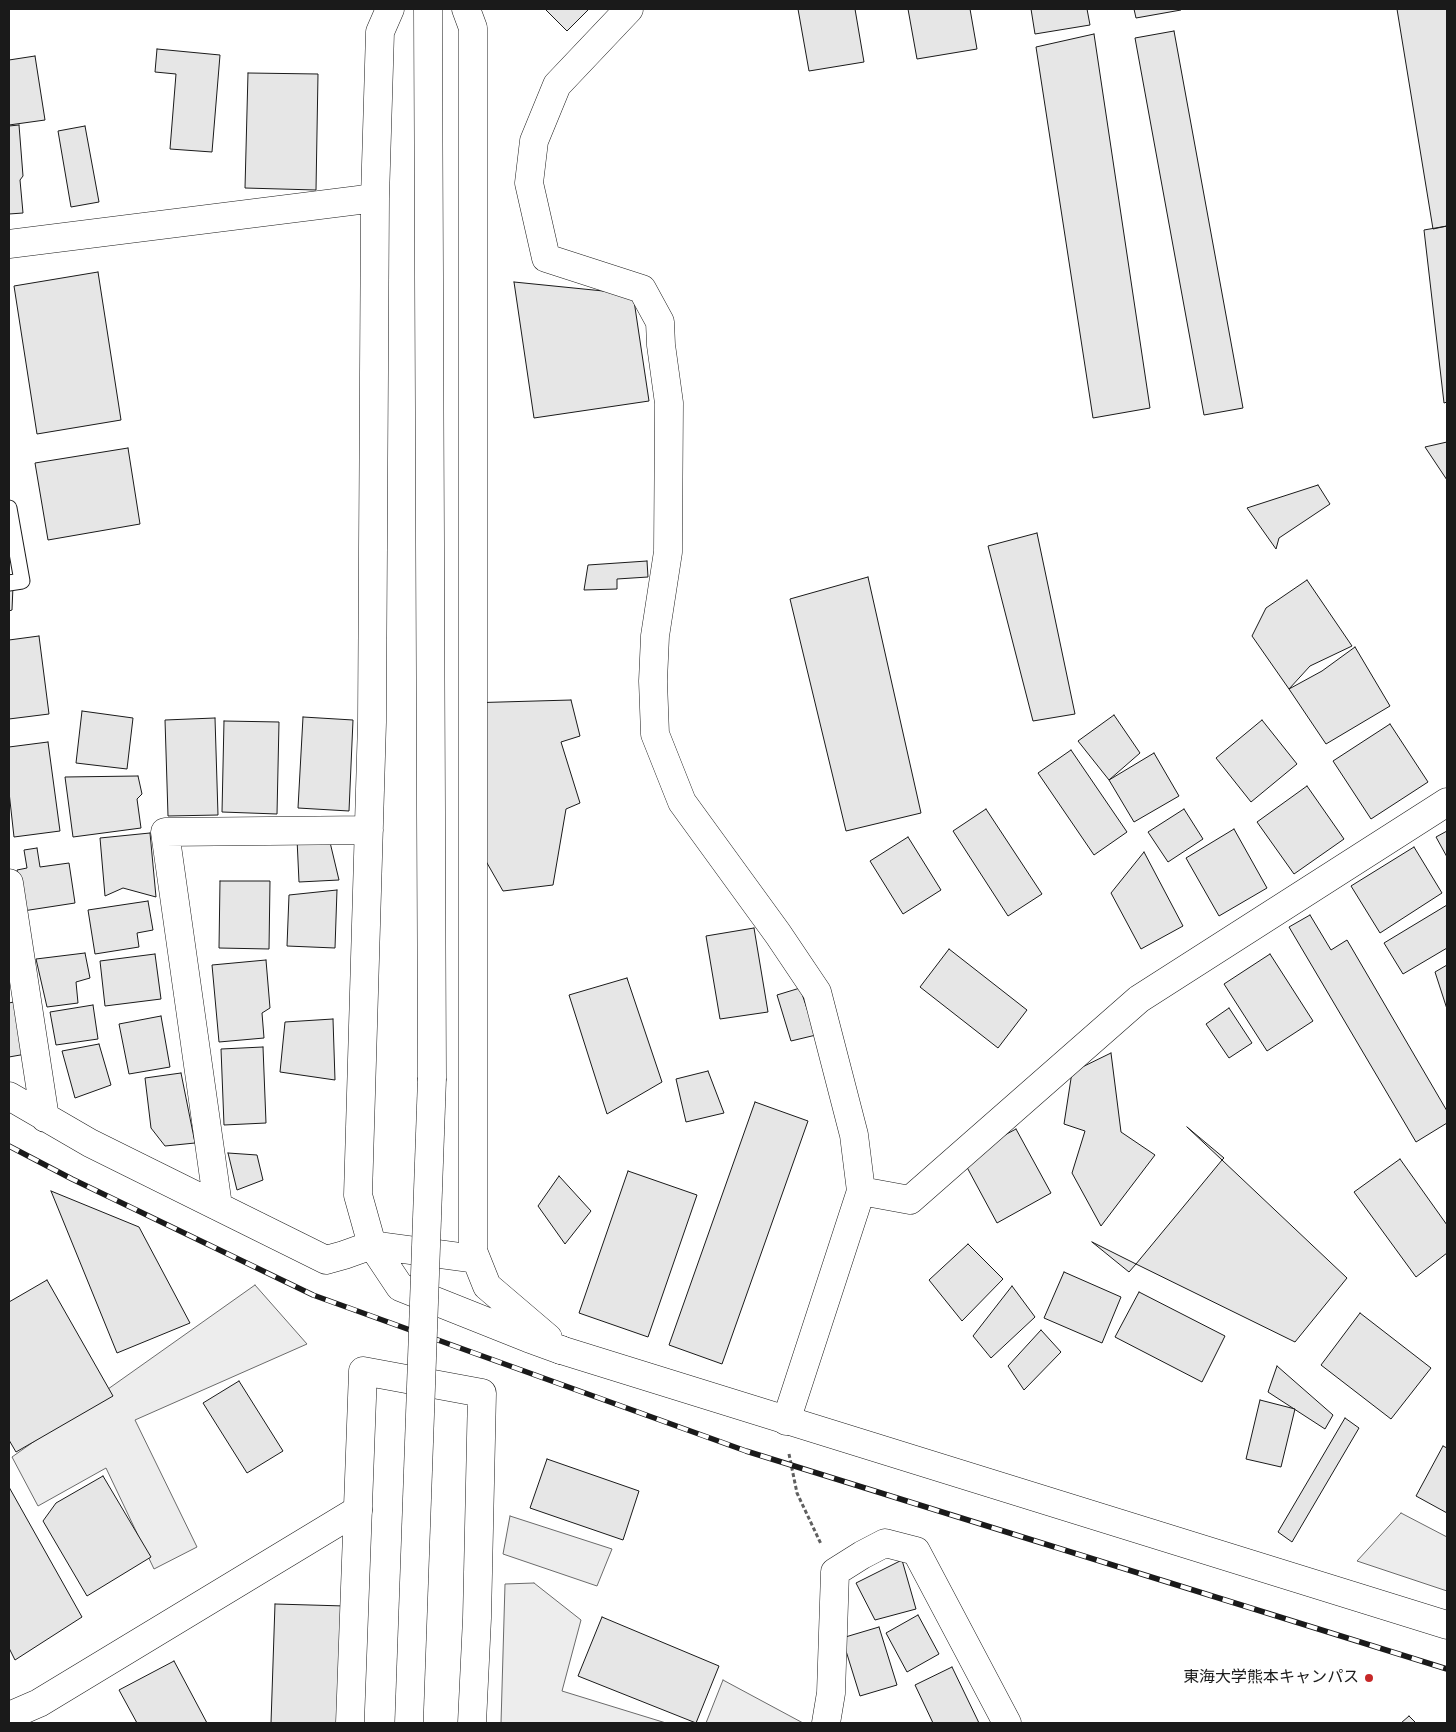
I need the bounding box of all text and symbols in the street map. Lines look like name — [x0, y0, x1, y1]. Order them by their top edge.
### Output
place label: 東海大学熊本キャンパス — [1183, 1668, 1359, 1688]
marker: 東海大学熊本キャンパス — [1363, 1672, 1375, 1684]

